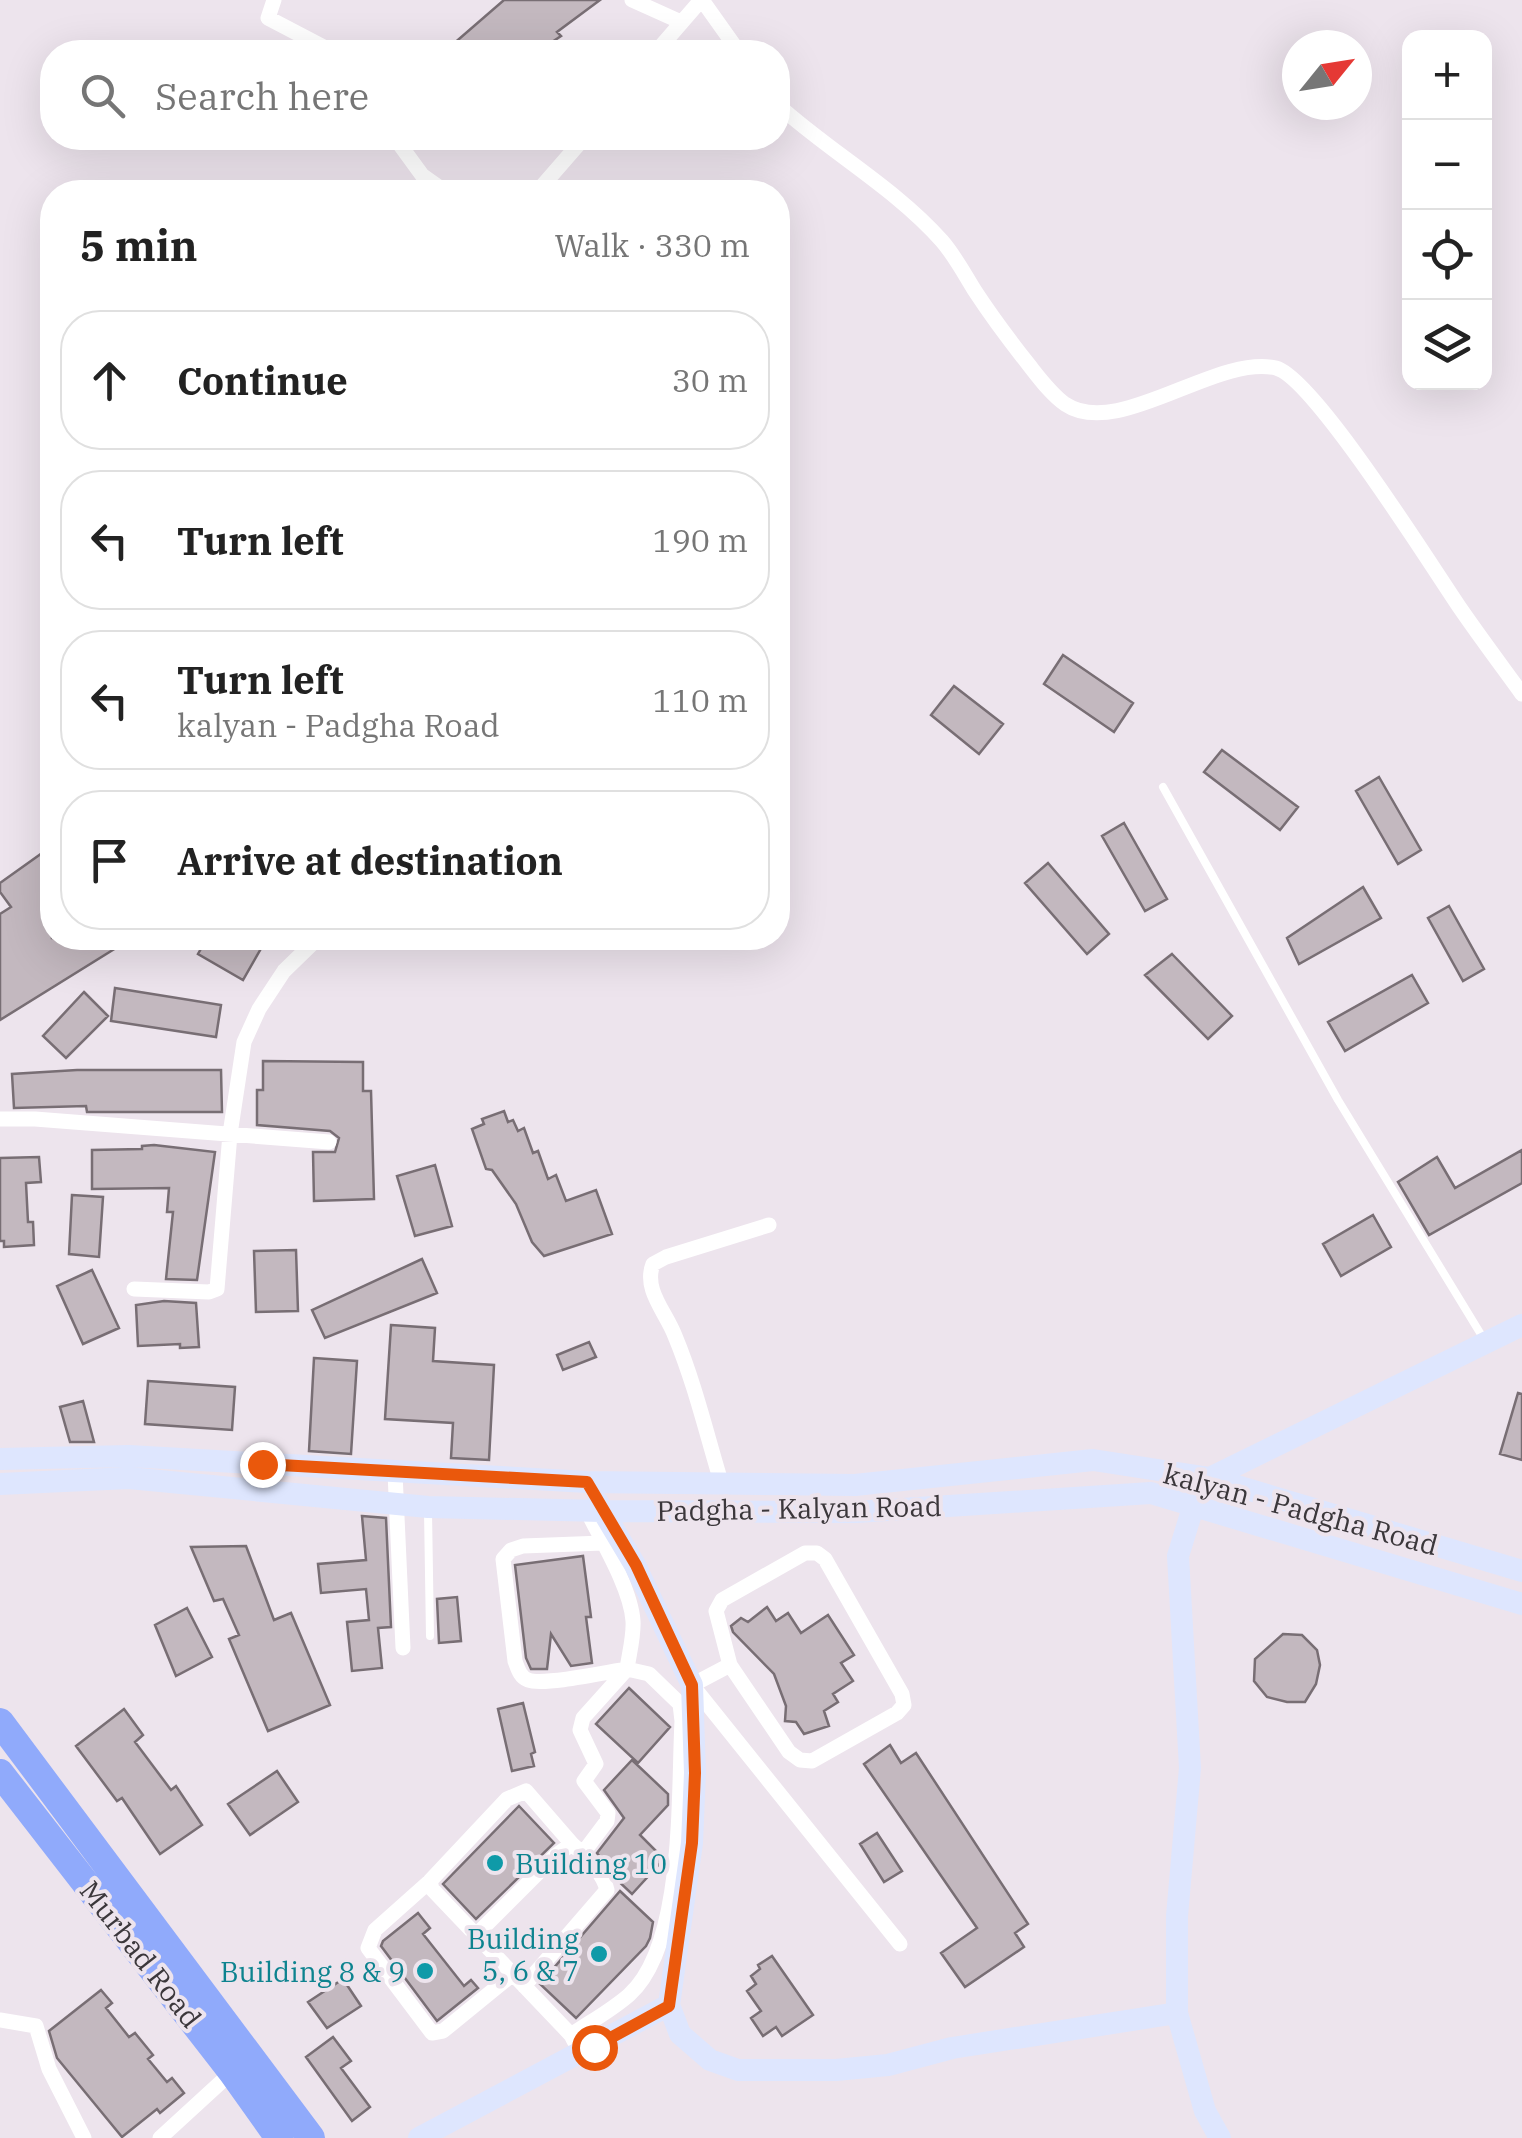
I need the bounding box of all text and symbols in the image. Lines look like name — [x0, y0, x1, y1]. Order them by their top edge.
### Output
north arrow — [1282, 30, 1372, 120]
map controls — [1402, 30, 1492, 390]
button: + — [1402, 30, 1492, 120]
search box — [40, 40, 790, 150]
icon: search — [75, 68, 130, 123]
text: Search here — [155, 71, 369, 120]
button: − — [1402, 120, 1492, 210]
button: locate — [1402, 210, 1492, 300]
text: 5 min — [80, 218, 198, 273]
text: Walk · 330 m — [554, 224, 750, 266]
button: layers — [1402, 300, 1492, 390]
icon: ahead — [82, 353, 137, 408]
text: Continue — [177, 356, 348, 405]
text: 30 m — [672, 359, 748, 401]
icon: left — [82, 513, 137, 568]
text: Turn left — [177, 516, 344, 565]
text: 190 m — [652, 519, 748, 561]
text: Turn left — [177, 655, 344, 704]
icon: left — [82, 673, 137, 728]
text: 110 m — [652, 679, 748, 721]
text: kalyan - Padgha Road — [177, 704, 500, 746]
icon: arrive — [82, 833, 137, 888]
text: Arrive at destination — [177, 836, 563, 885]
route end — [240, 1442, 286, 1488]
street label: kalyan - Padgha Road — [1160, 1455, 1442, 1563]
street label: Padgha - Kalyan Road — [656, 1487, 942, 1529]
place label: Building 10 — [515, 1845, 667, 1882]
marker: Building 10 — [484, 1852, 506, 1874]
street label: Murbad Road — [72, 1873, 210, 2035]
place label: Building 5, 6 & 7 — [467, 1920, 579, 1989]
marker: Building 5, 6 & 7 — [588, 1943, 610, 1965]
place label: Building 8 & 9 — [220, 1953, 405, 1990]
marker: Building 8 & 9 — [414, 1960, 436, 1982]
route start — [572, 2025, 618, 2071]

